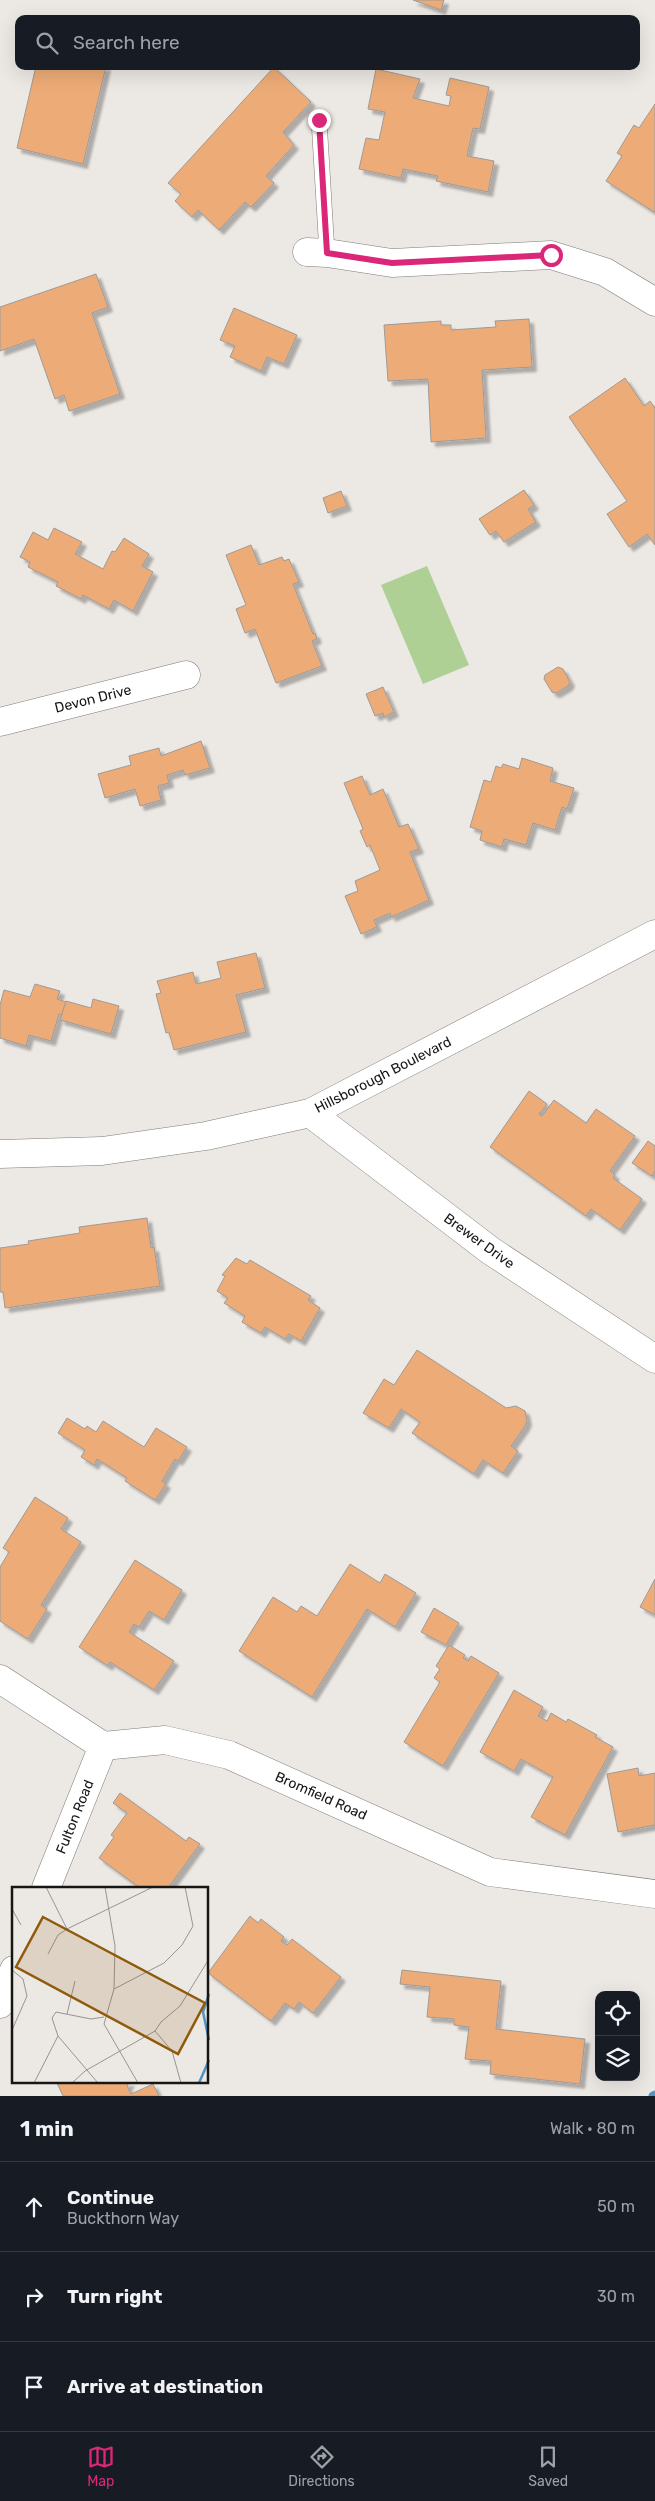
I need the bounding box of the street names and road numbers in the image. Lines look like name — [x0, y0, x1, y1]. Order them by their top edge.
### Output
street label: Devon Drive — [53, 681, 133, 717]
street label: Hillsborough Boulevard — [312, 1033, 454, 1117]
street label: Brewer Drive — [440, 1210, 518, 1272]
street label: Bromfield Road — [272, 1768, 370, 1824]
street label: Fulton Road — [52, 1777, 98, 1857]

